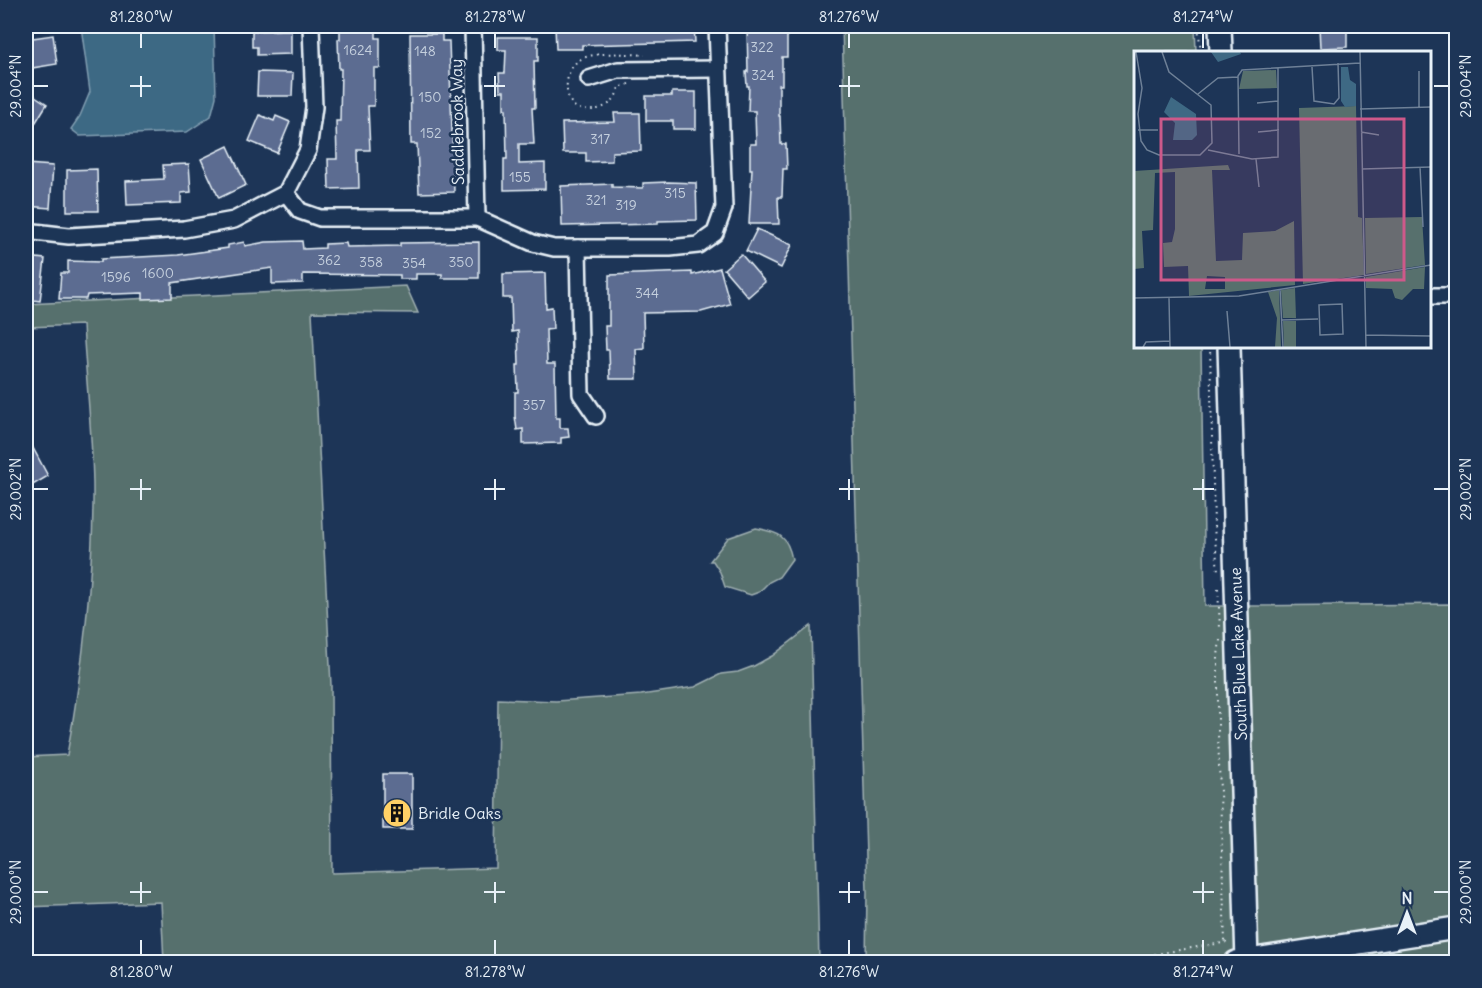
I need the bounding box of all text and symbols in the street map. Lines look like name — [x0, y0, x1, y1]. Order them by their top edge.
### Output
text: 81.280°W — [109, 7, 173, 26]
text: 81.278°W — [465, 7, 526, 26]
text: 81.276°W — [819, 7, 880, 26]
text: 81.274°W — [1173, 7, 1233, 26]
house number: 322 — [750, 38, 774, 56]
house number: 1624 — [343, 41, 373, 59]
house number: 148 — [414, 42, 436, 60]
inset map — [1134, 51, 1431, 348]
text: 29.004°N — [6, 54, 25, 118]
text: 29.004°N — [1456, 54, 1475, 118]
street label: Saddlebrook Way — [446, 59, 468, 185]
house number: 324 — [751, 66, 775, 84]
house number: 150 — [419, 88, 441, 106]
house number: 152 — [420, 124, 442, 142]
house number: 317 — [590, 130, 610, 148]
house number: 155 — [509, 168, 531, 186]
house number: 315 — [664, 184, 686, 202]
house number: 321 — [585, 191, 607, 209]
house number: 319 — [615, 196, 637, 214]
house number: 362 — [317, 251, 341, 269]
house number: 358 — [359, 253, 383, 271]
house number: 350 — [448, 253, 474, 271]
house number: 354 — [402, 254, 426, 272]
house number: 1600 — [142, 264, 174, 282]
house number: 1596 — [101, 268, 131, 286]
house number: 344 — [635, 284, 659, 302]
house number: 357 — [523, 396, 546, 414]
text: 29.002°N — [6, 458, 25, 520]
text: 29.002°N — [1456, 458, 1475, 520]
street label: South Blue Lake Avenue — [1225, 567, 1251, 741]
building icon: Bridle Oaks — [381, 797, 413, 829]
place label: Bridle Oaks — [418, 803, 501, 823]
text: 29.000°N — [6, 860, 25, 924]
text: 29.000°N — [1456, 860, 1475, 924]
north arrow — [1377, 883, 1437, 943]
text: N — [1401, 888, 1413, 908]
text: 81.280°W — [109, 962, 173, 981]
text: 81.278°W — [465, 962, 526, 981]
text: 81.276°W — [819, 962, 880, 981]
text: 81.274°W — [1173, 962, 1233, 981]

